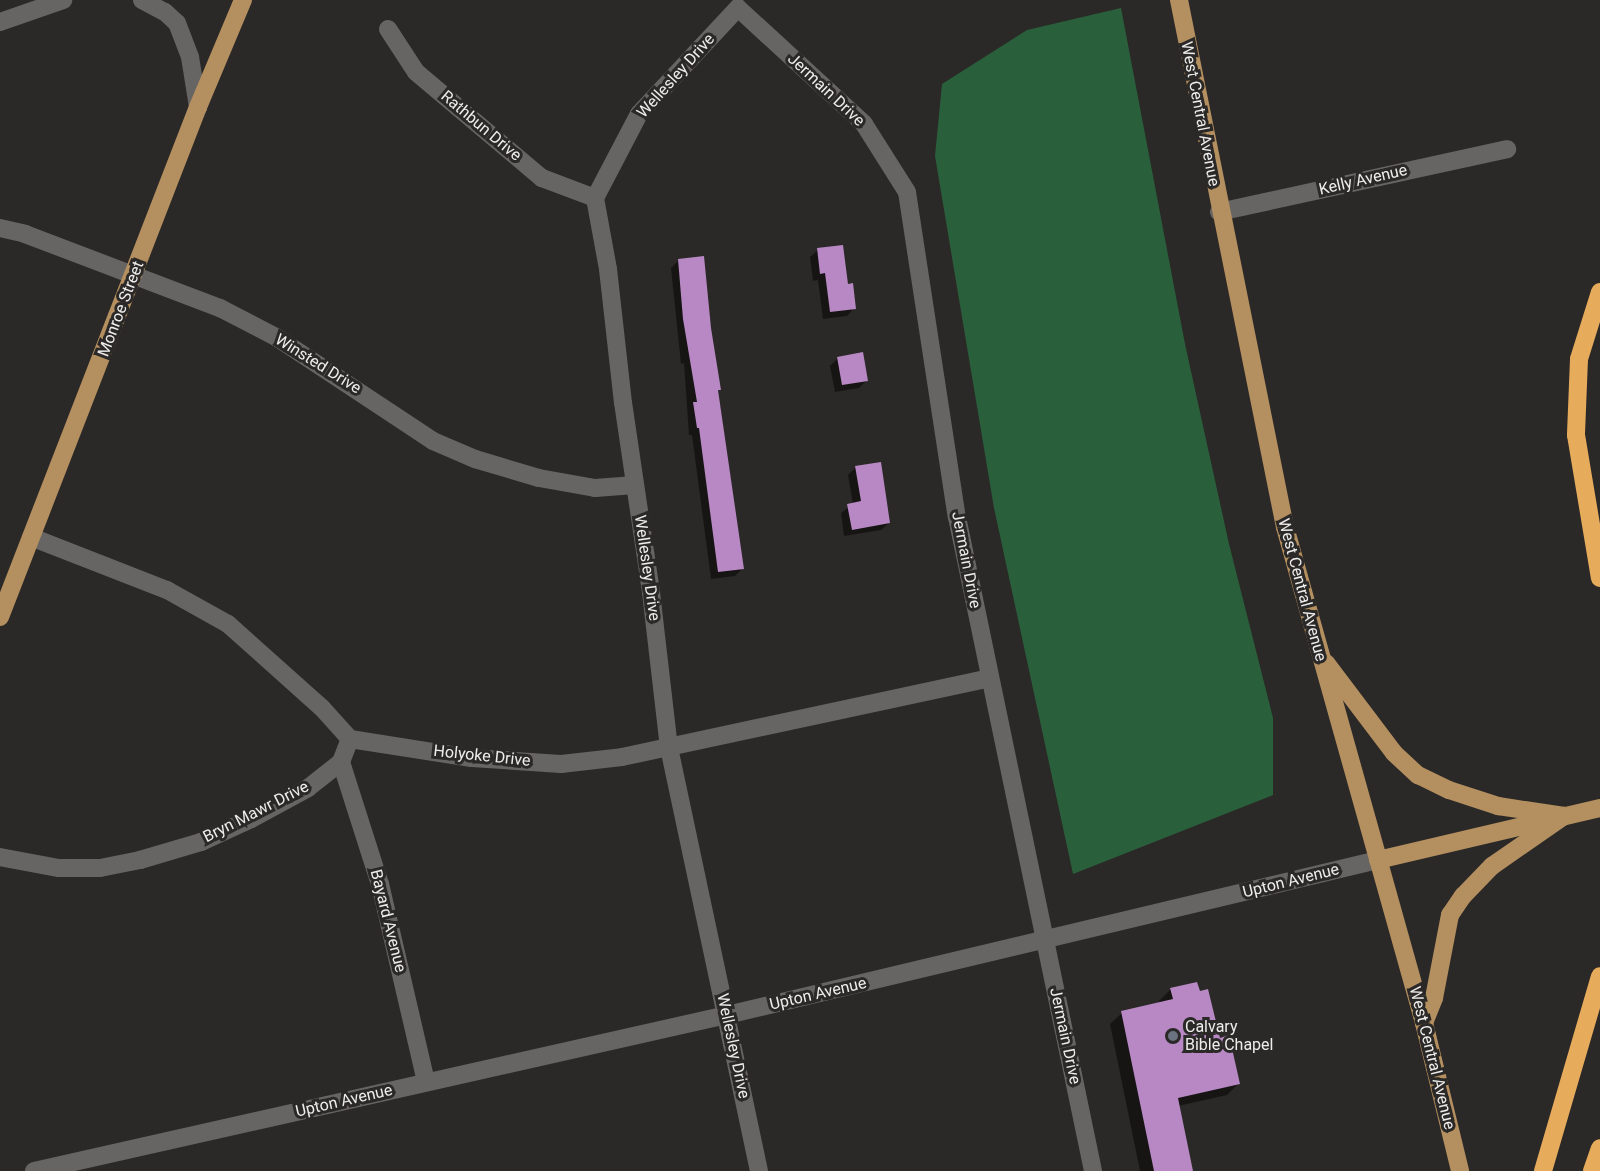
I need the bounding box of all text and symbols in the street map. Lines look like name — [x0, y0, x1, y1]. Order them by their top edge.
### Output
street label: Wellesley Drive — [633, 30, 719, 122]
street label: West Central Avenue — [1177, 40, 1223, 188]
street label: Jermain Drive — [784, 50, 868, 130]
street label: Rathbun Drive — [437, 87, 525, 165]
street label: Kelly Avenue — [1317, 161, 1409, 199]
street label: Monroe Street — [94, 258, 148, 360]
street label: Winsted Drive — [271, 330, 365, 398]
street label: Jermain Drive — [947, 510, 985, 610]
street label: Wellesley Drive — [630, 514, 664, 622]
street label: West Central Avenue — [1274, 517, 1330, 663]
street label: Holyoke Drive — [433, 741, 531, 771]
street label: Bryn Mawr Drive — [200, 777, 312, 847]
street label: Upton Avenue — [1241, 860, 1341, 902]
street label: Bayard Avenue — [366, 868, 410, 974]
street label: Upton Avenue — [768, 974, 868, 1014]
street label: West Central Avenue — [1405, 984, 1459, 1132]
street label: Jermain Drive — [1045, 986, 1085, 1086]
street label: Wellesley Drive — [713, 992, 753, 1100]
place label: Calvary Bible Chapel — [1185, 1017, 1273, 1055]
marker: Calvary Bible Chapel — [1166, 1029, 1180, 1043]
street label: Upton Avenue — [294, 1081, 394, 1121]

